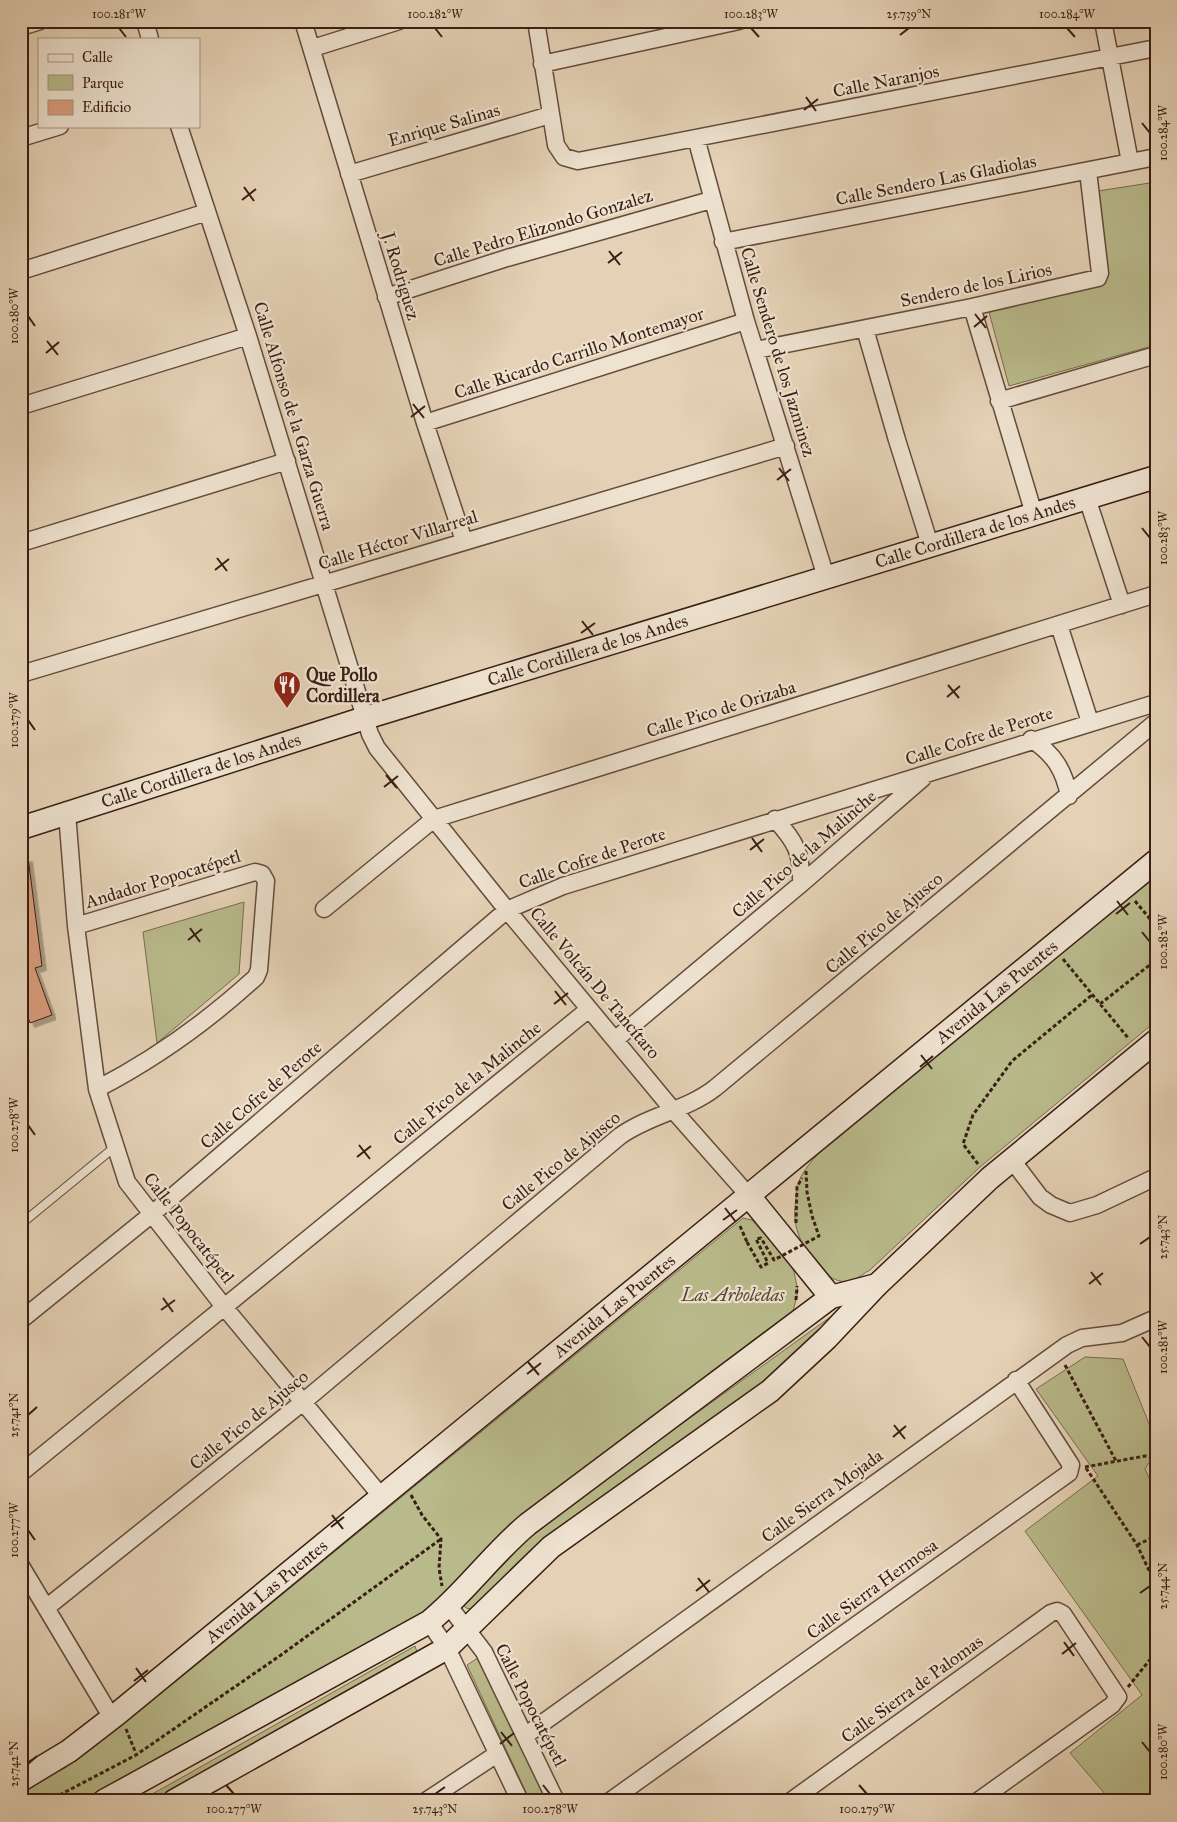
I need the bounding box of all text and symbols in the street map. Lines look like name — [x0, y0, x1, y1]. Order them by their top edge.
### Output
text: 100.281°W — [92, 7, 147, 21]
text: 100.282°W — [407, 7, 463, 21]
text: 100.283°W — [724, 7, 779, 21]
text: 25.739°N — [886, 7, 932, 21]
text: 100.284°W — [1039, 7, 1096, 21]
legend — [38, 38, 200, 128]
text: Calle — [82, 48, 113, 66]
street label: Calle Naranjos — [831, 60, 941, 102]
text: Parque — [82, 74, 124, 93]
text: Edificio — [82, 98, 131, 116]
street label: Enrique Salinas — [385, 99, 503, 152]
text: 100.284°W — [1156, 104, 1170, 161]
street label: Calle Sendero Las Gladiolas — [834, 150, 1038, 210]
street label: Calle Pedro Elizondo Gonzalez — [431, 184, 655, 272]
street label: J. Rodriguez — [376, 227, 425, 323]
street label: Calle Sendero de los Jazminez — [735, 245, 820, 460]
street label: Sendero de los Lirios — [898, 258, 1054, 312]
text: 100.280°W — [7, 287, 21, 344]
street label: Calle Alfonso de la Garza Guerra — [249, 299, 339, 533]
street label: Calle Ricardo Carrillo Montemayor — [451, 302, 707, 404]
street label: Calle Cordillera de los Andes — [872, 491, 1078, 573]
street label: Calle Héctor Villarreal — [316, 505, 481, 575]
text: 100.283°W — [1156, 510, 1170, 565]
street label: Calle Cordillera de los Andes — [485, 609, 691, 691]
place label: Que Pollo Cordillera — [306, 664, 380, 707]
restaurant icon: Que Pollo Cordillera — [272, 670, 302, 709]
street label: Calle Pico de Orizaba — [644, 676, 799, 742]
text: 100.279°W — [7, 692, 21, 748]
street label: Calle Cofre de Perote — [902, 702, 1056, 770]
street label: Calle Cordillera de los Andes — [98, 728, 304, 813]
street label: Calle Pico de la Malinche — [727, 785, 881, 923]
street label: Calle Cofre de Perote — [516, 823, 668, 893]
street label: Andador Popocatépetl — [82, 845, 244, 913]
street label: Calle Pico de Ajusco — [821, 867, 947, 979]
street label: Calle Volcán De Tancítaro — [525, 903, 665, 1063]
text: 100.282°W — [1156, 914, 1170, 970]
street label: Avenida Las Puentes — [931, 935, 1062, 1049]
street label: Calle Pico de la Malinche — [388, 1016, 546, 1150]
street label: Calle Cofre de Perote — [196, 1036, 326, 1154]
text: 100.278°W — [7, 1097, 21, 1153]
street label: Calle Pico de Ajusco — [497, 1106, 625, 1216]
street label: Calle Popocatépetl — [139, 1168, 239, 1288]
text: 25.743°N — [1156, 1214, 1170, 1260]
street label: Avenida Las Puentes — [548, 1249, 680, 1363]
park label: Las Arboledas — [681, 1284, 785, 1306]
text: 100.281°W — [1156, 1319, 1170, 1374]
street label: Calle Pico de Ajusco — [185, 1365, 313, 1475]
text: 25.741°N — [7, 1393, 21, 1437]
street label: Calle Sierra Mojada — [757, 1444, 887, 1547]
text: 100.277°W — [7, 1502, 21, 1558]
street label: Calle Sierra Hermosa — [802, 1534, 942, 1644]
street label: Avenida Las Puentes — [200, 1535, 332, 1649]
text: 25.744°N — [1156, 1563, 1170, 1609]
street label: Calle Sierra de Palomas — [837, 1630, 987, 1748]
street label: Calle Popocatépetl — [491, 1640, 572, 1770]
text: 100.280°W — [1156, 1723, 1170, 1780]
text: 25.742°N — [7, 1741, 21, 1787]
text: 100.277°W — [206, 1802, 262, 1816]
text: 25.743°N — [412, 1802, 458, 1816]
text: 100.278°W — [522, 1802, 578, 1816]
text: 100.279°W — [839, 1802, 895, 1816]

